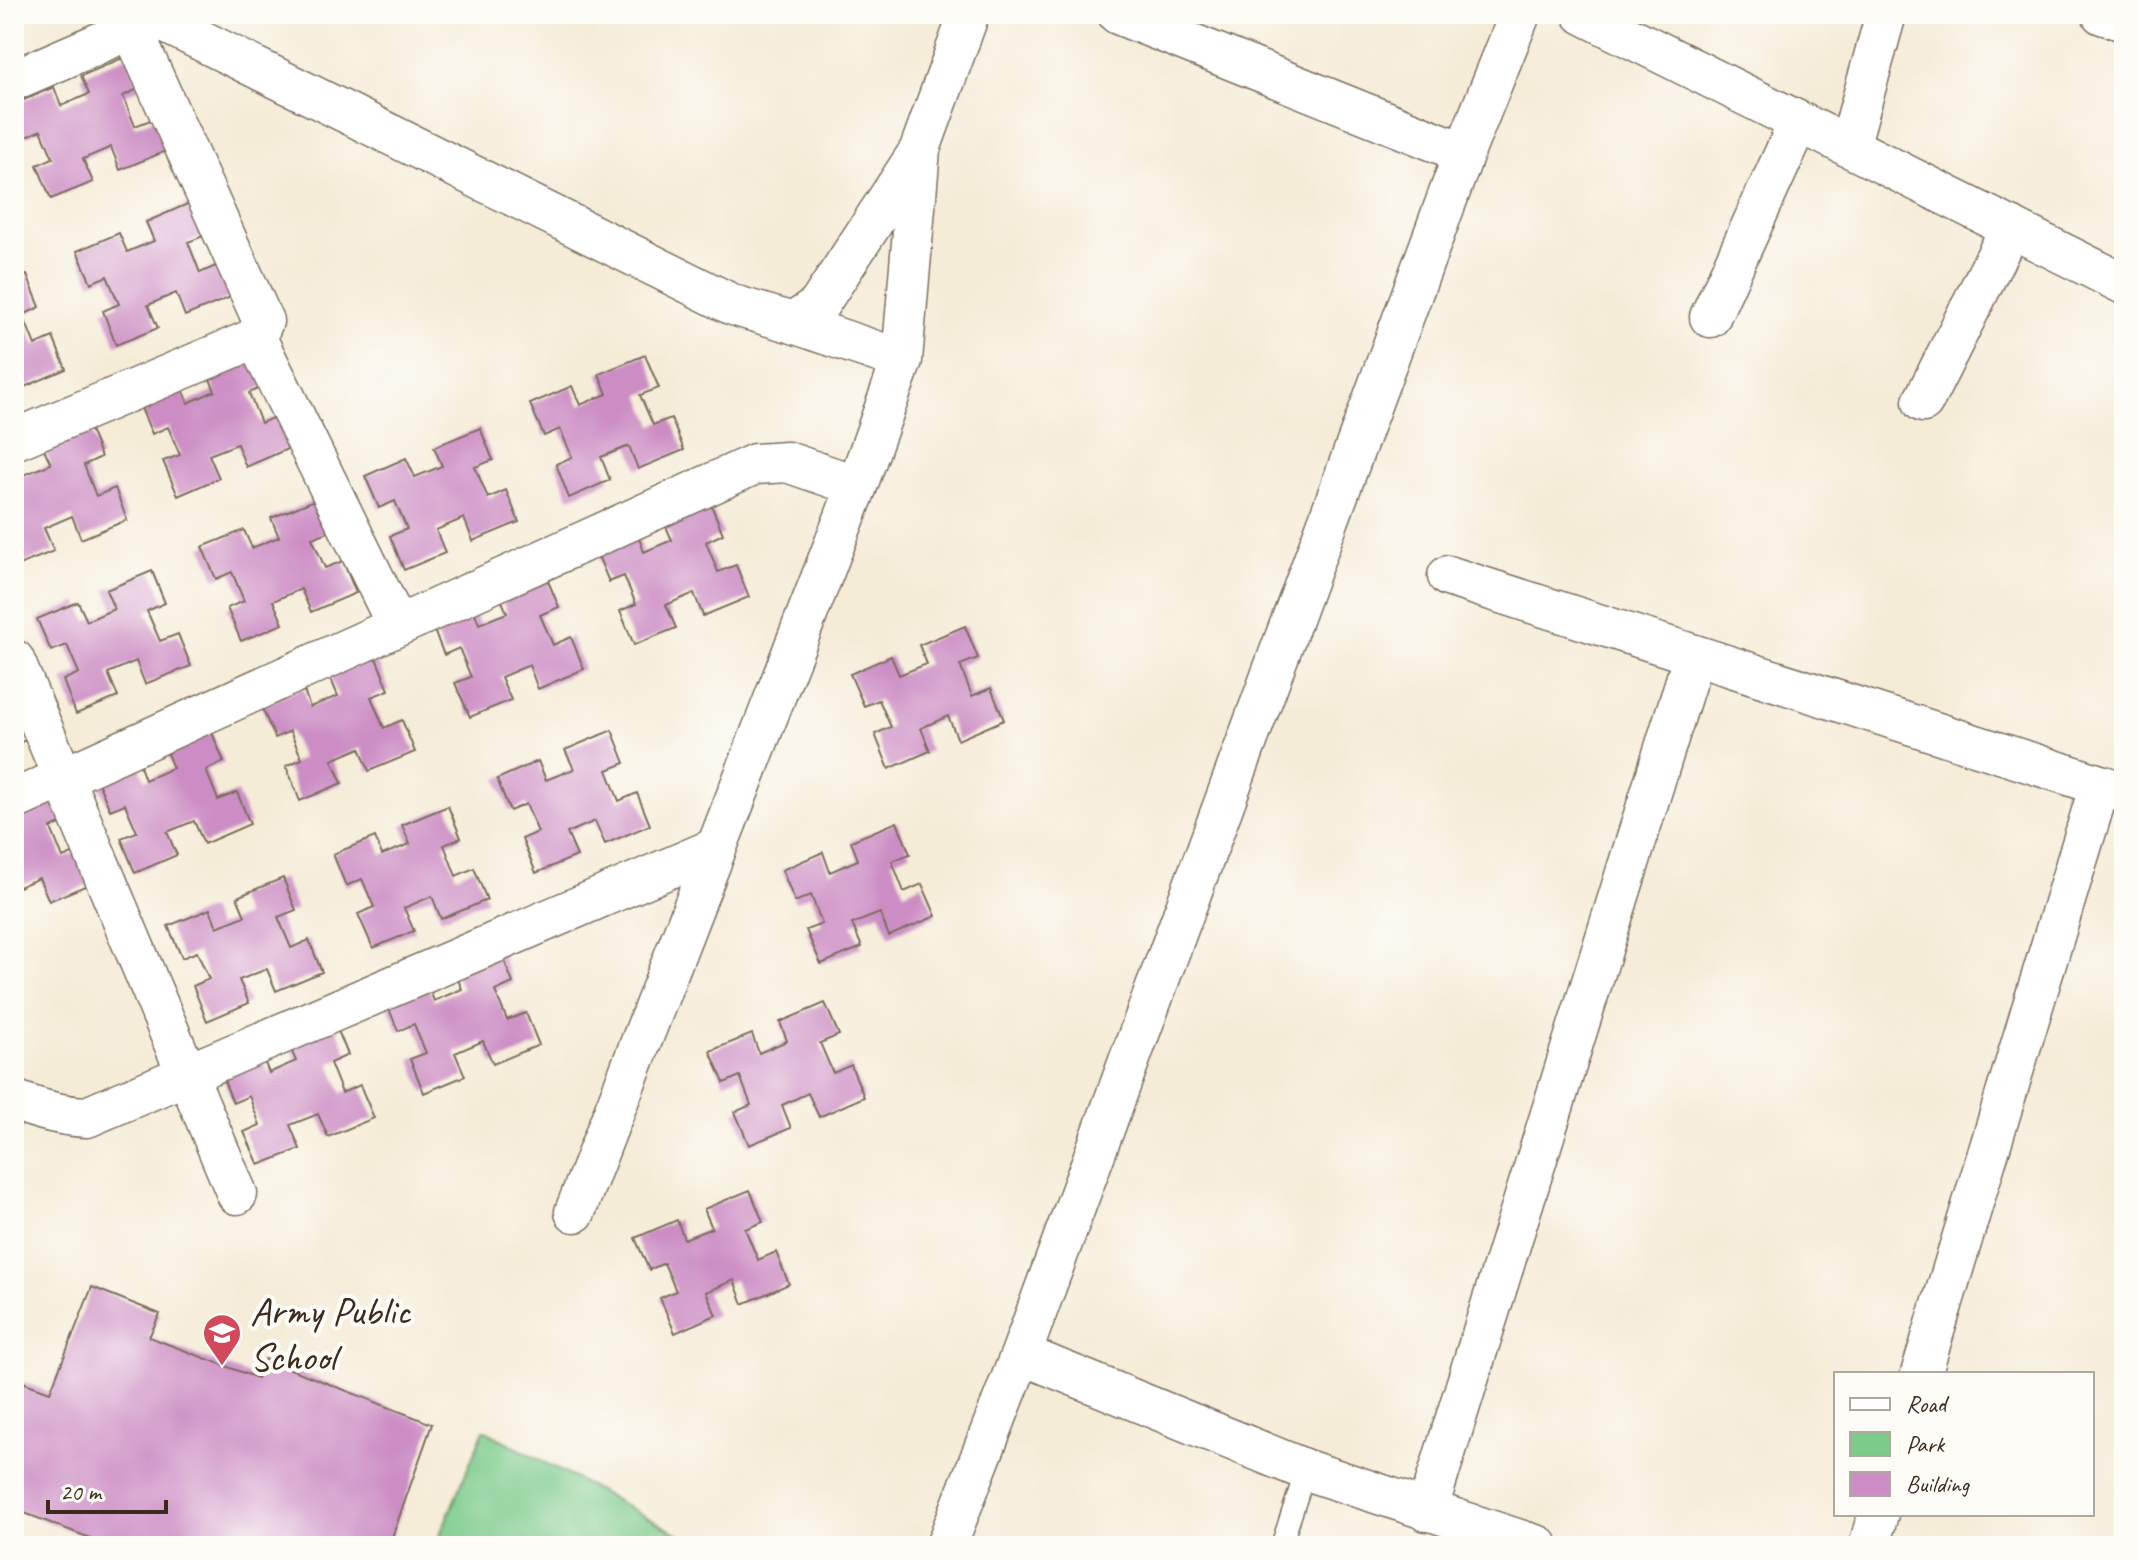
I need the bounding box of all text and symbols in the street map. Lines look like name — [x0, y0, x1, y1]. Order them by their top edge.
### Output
place label: Army Public School — [250, 1286, 411, 1382]
school or university icon: Army Public School — [201, 1312, 243, 1367]
legend — [1834, 1372, 2094, 1516]
text: Road — [1906, 1389, 1950, 1419]
text: Park — [1906, 1429, 1946, 1459]
scale bar — [48, 1464, 166, 1514]
text: Building — [1906, 1469, 1971, 1499]
text: 20 m — [60, 1477, 103, 1507]

